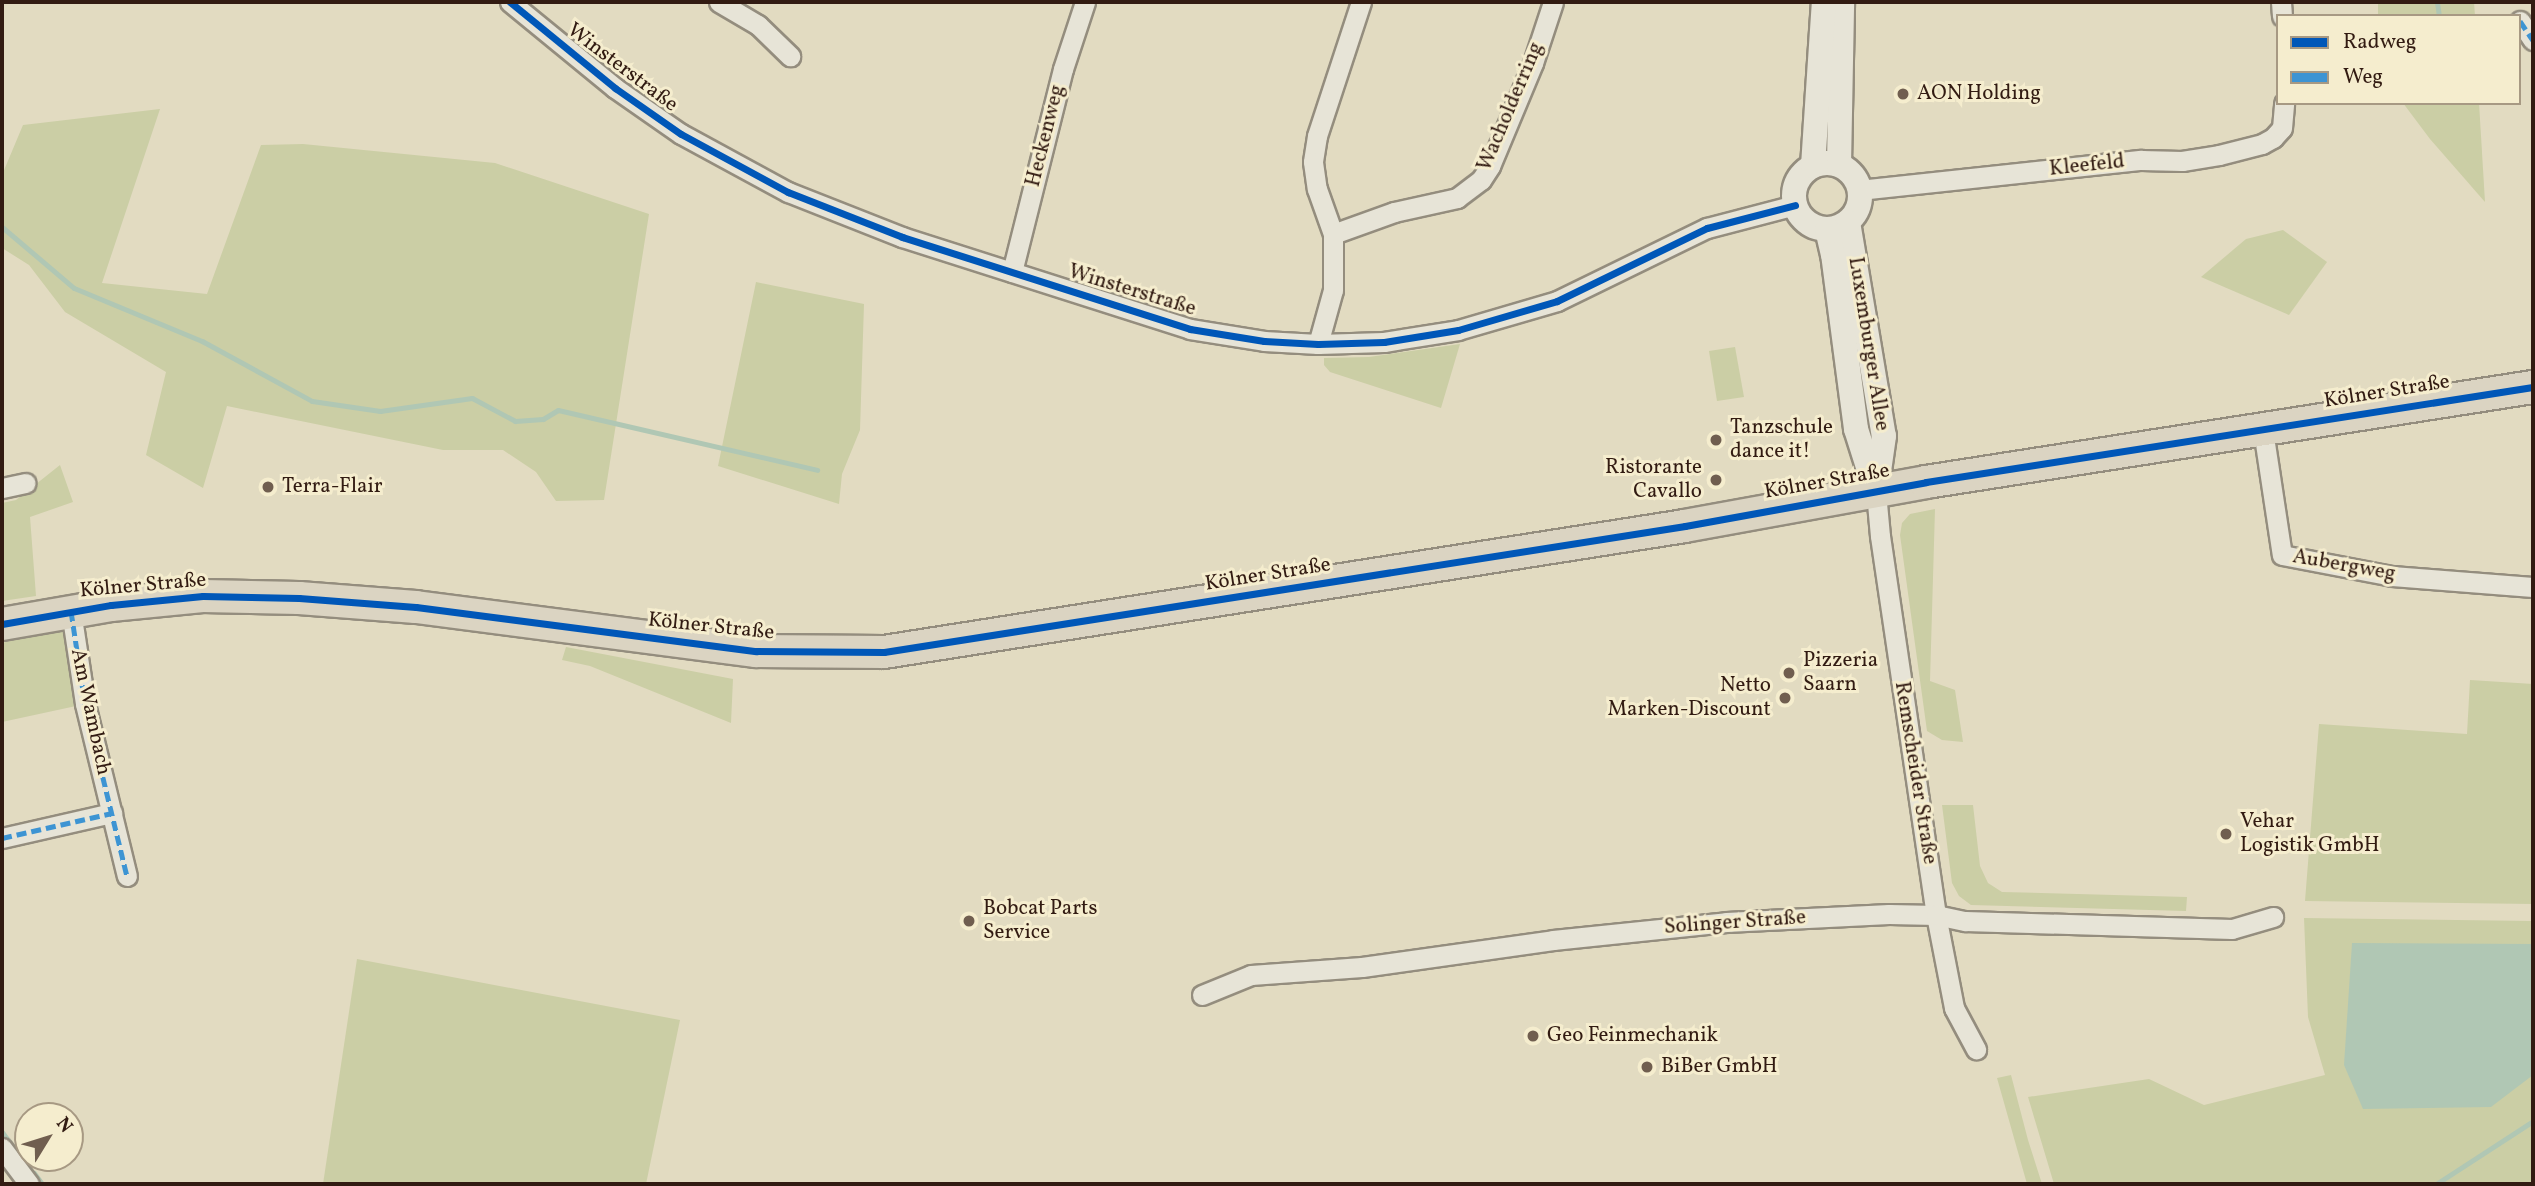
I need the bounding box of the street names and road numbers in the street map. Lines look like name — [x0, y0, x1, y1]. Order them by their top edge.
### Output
street label: Winsterstraße — [562, 18, 682, 118]
street label: Wacholderring — [1473, 39, 1549, 175]
street label: Heckenweg — [1021, 82, 1071, 190]
street label: Kleefeld — [2048, 150, 2126, 182]
street label: Luxemburger Allee — [1842, 255, 1894, 433]
street label: Winsterstraße — [1065, 260, 1199, 322]
street label: Kölner Straße — [2322, 370, 2452, 414]
street label: Kölner Straße — [1762, 459, 1892, 505]
street label: Aubergweg — [2291, 545, 2397, 587]
street label: Kölner Straße — [1203, 553, 1333, 597]
street label: Kölner Straße — [79, 568, 207, 604]
street label: Kölner Straße — [647, 608, 775, 646]
street label: Am Wambach — [64, 646, 116, 778]
street label: Remscheider Straße — [1888, 680, 1942, 866]
street label: Solinger Straße — [1663, 905, 1807, 941]

